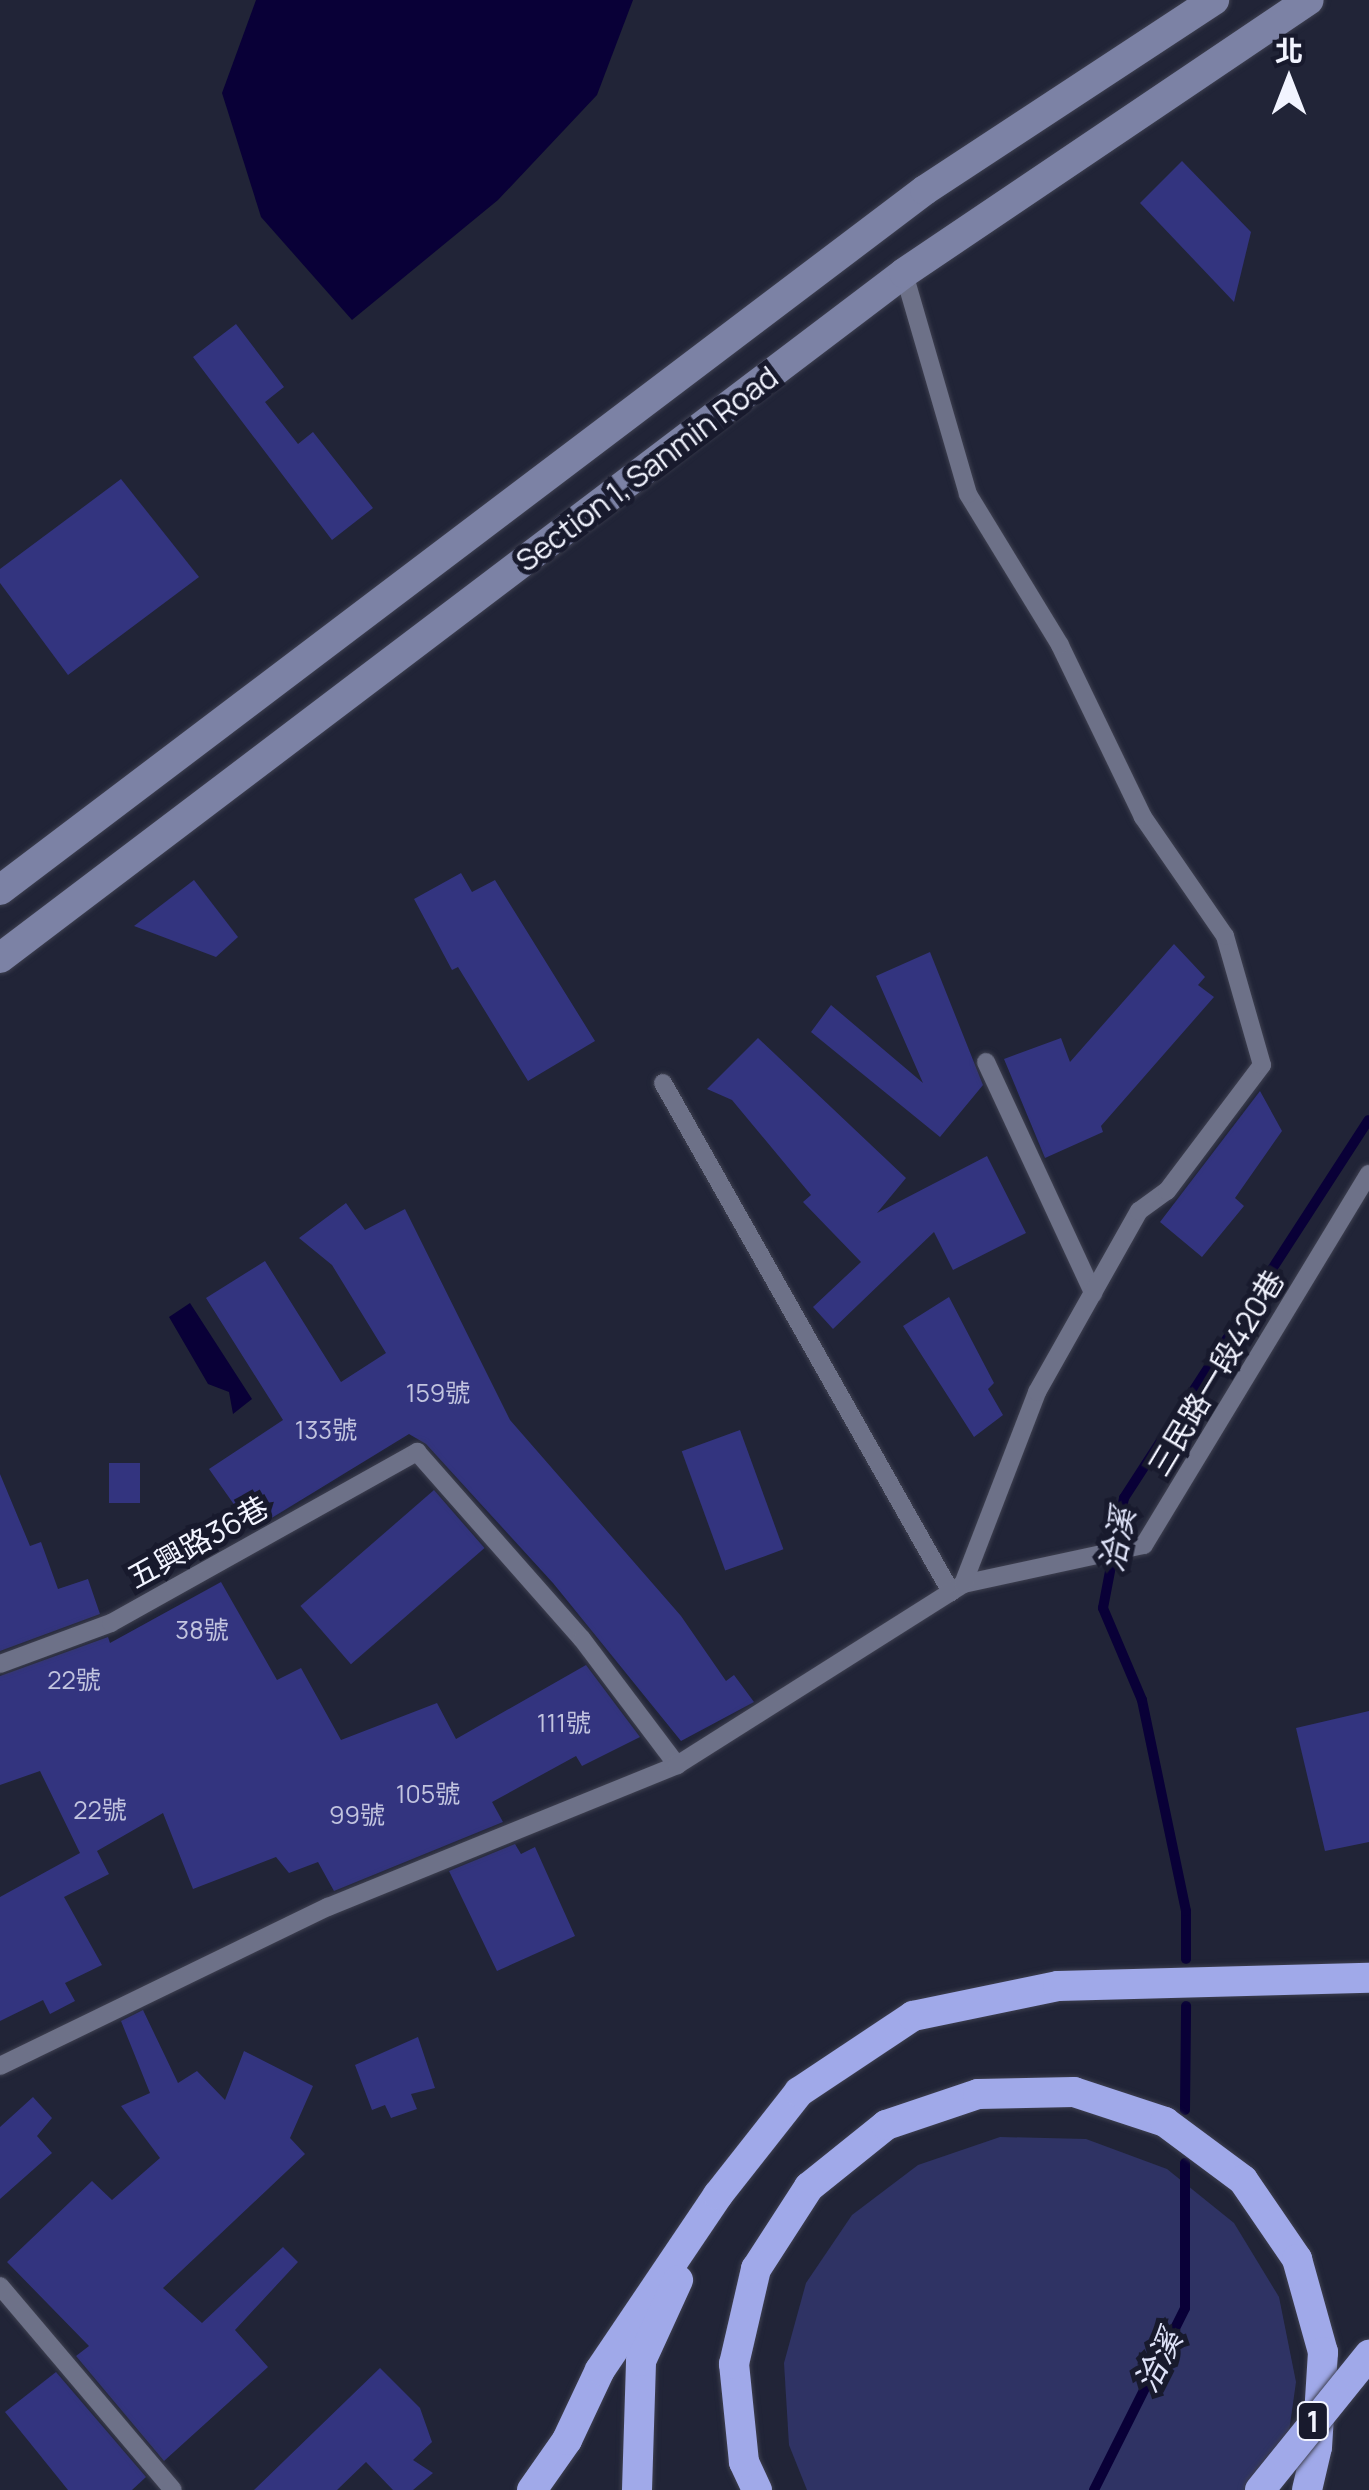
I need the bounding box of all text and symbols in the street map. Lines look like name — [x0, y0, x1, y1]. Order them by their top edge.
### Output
north arrow — [1239, 30, 1339, 130]
text: 北 — [1275, 31, 1303, 69]
street label: Section 1, Sanmin Road — [509, 359, 785, 579]
street label: 三民路一段420巷 — [1141, 1264, 1291, 1482]
house number: 159號 — [406, 1378, 470, 1408]
house number: 133號 — [295, 1415, 357, 1445]
street label: 五興路36巷 — [121, 1489, 275, 1595]
water label: 洽溪 — [1092, 1505, 1142, 1575]
house number: 38號 — [175, 1615, 229, 1645]
house number: 22號 — [47, 1665, 101, 1695]
house number: 111號 — [537, 1708, 591, 1738]
house number: 105號 — [396, 1779, 460, 1809]
house number: 22號 — [73, 1795, 127, 1825]
house number: 99號 — [329, 1800, 385, 1830]
water label: 洽溪 — [1126, 2324, 1190, 2398]
road number: 1 — [1296, 2398, 1330, 2444]

